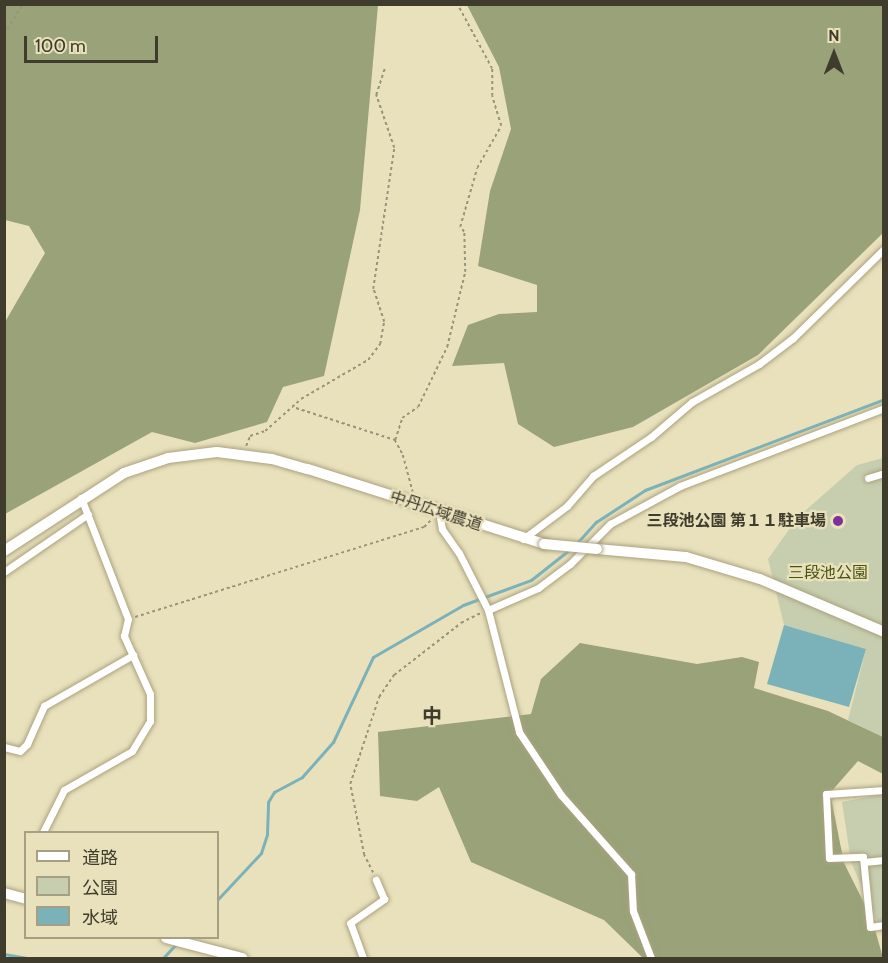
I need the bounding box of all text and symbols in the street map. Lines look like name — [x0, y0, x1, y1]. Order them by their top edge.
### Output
scale bar — [27, 24, 160, 62]
north arrow — [804, 24, 864, 84]
text: N — [828, 26, 840, 45]
text: 100 m — [35, 35, 86, 57]
street label: 中丹広域農道 — [387, 487, 485, 535]
place label: 三段池公園 第１１駐車場 — [646, 511, 826, 531]
marker: 三段池公園 第１１駐車場 — [831, 514, 845, 528]
park label: 三段池公園 — [788, 563, 868, 583]
district label: 中 — [422, 704, 442, 728]
legend — [24, 831, 219, 939]
text: 道路 — [82, 847, 118, 869]
text: 公園 — [82, 877, 118, 899]
text: 水域 — [82, 907, 118, 929]

